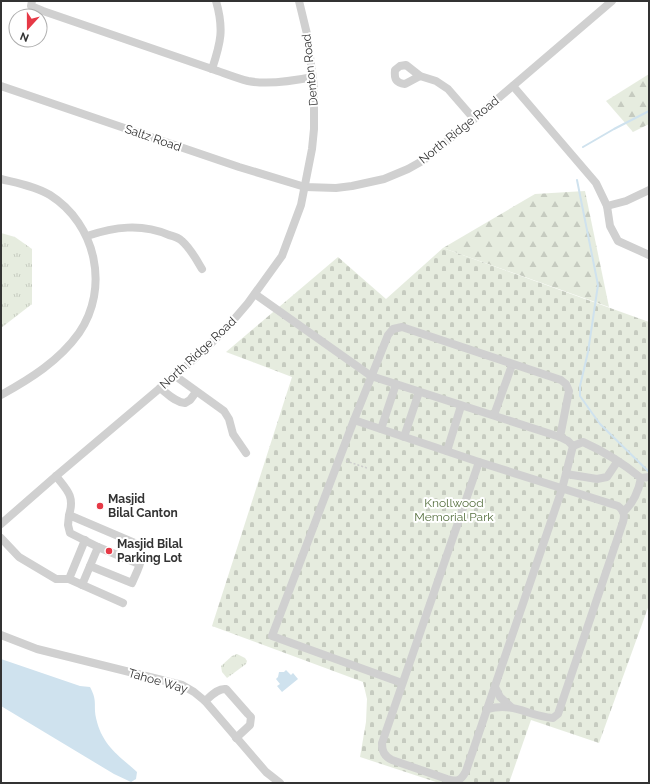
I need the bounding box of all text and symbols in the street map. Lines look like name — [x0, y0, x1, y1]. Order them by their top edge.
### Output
north arrow — [8, 8, 48, 48]
text: N — [18, 29, 31, 44]
street label: Denton Road — [299, 33, 321, 107]
street label: North Ridge Road — [416, 93, 502, 167]
street label: Saltz Road — [123, 122, 183, 154]
street label: North Ridge Road — [157, 314, 239, 392]
place label: Masjid Bilal Canton — [108, 492, 178, 520]
park label: Knollwood Memorial Park — [414, 496, 494, 524]
marker: Masjid Bilal Canton — [95, 501, 105, 511]
place label: Masjid Bilal Parking Lot — [117, 537, 183, 565]
marker: Masjid Bilal Parking Lot — [104, 546, 114, 556]
street label: Tahoe Way — [127, 666, 190, 696]

